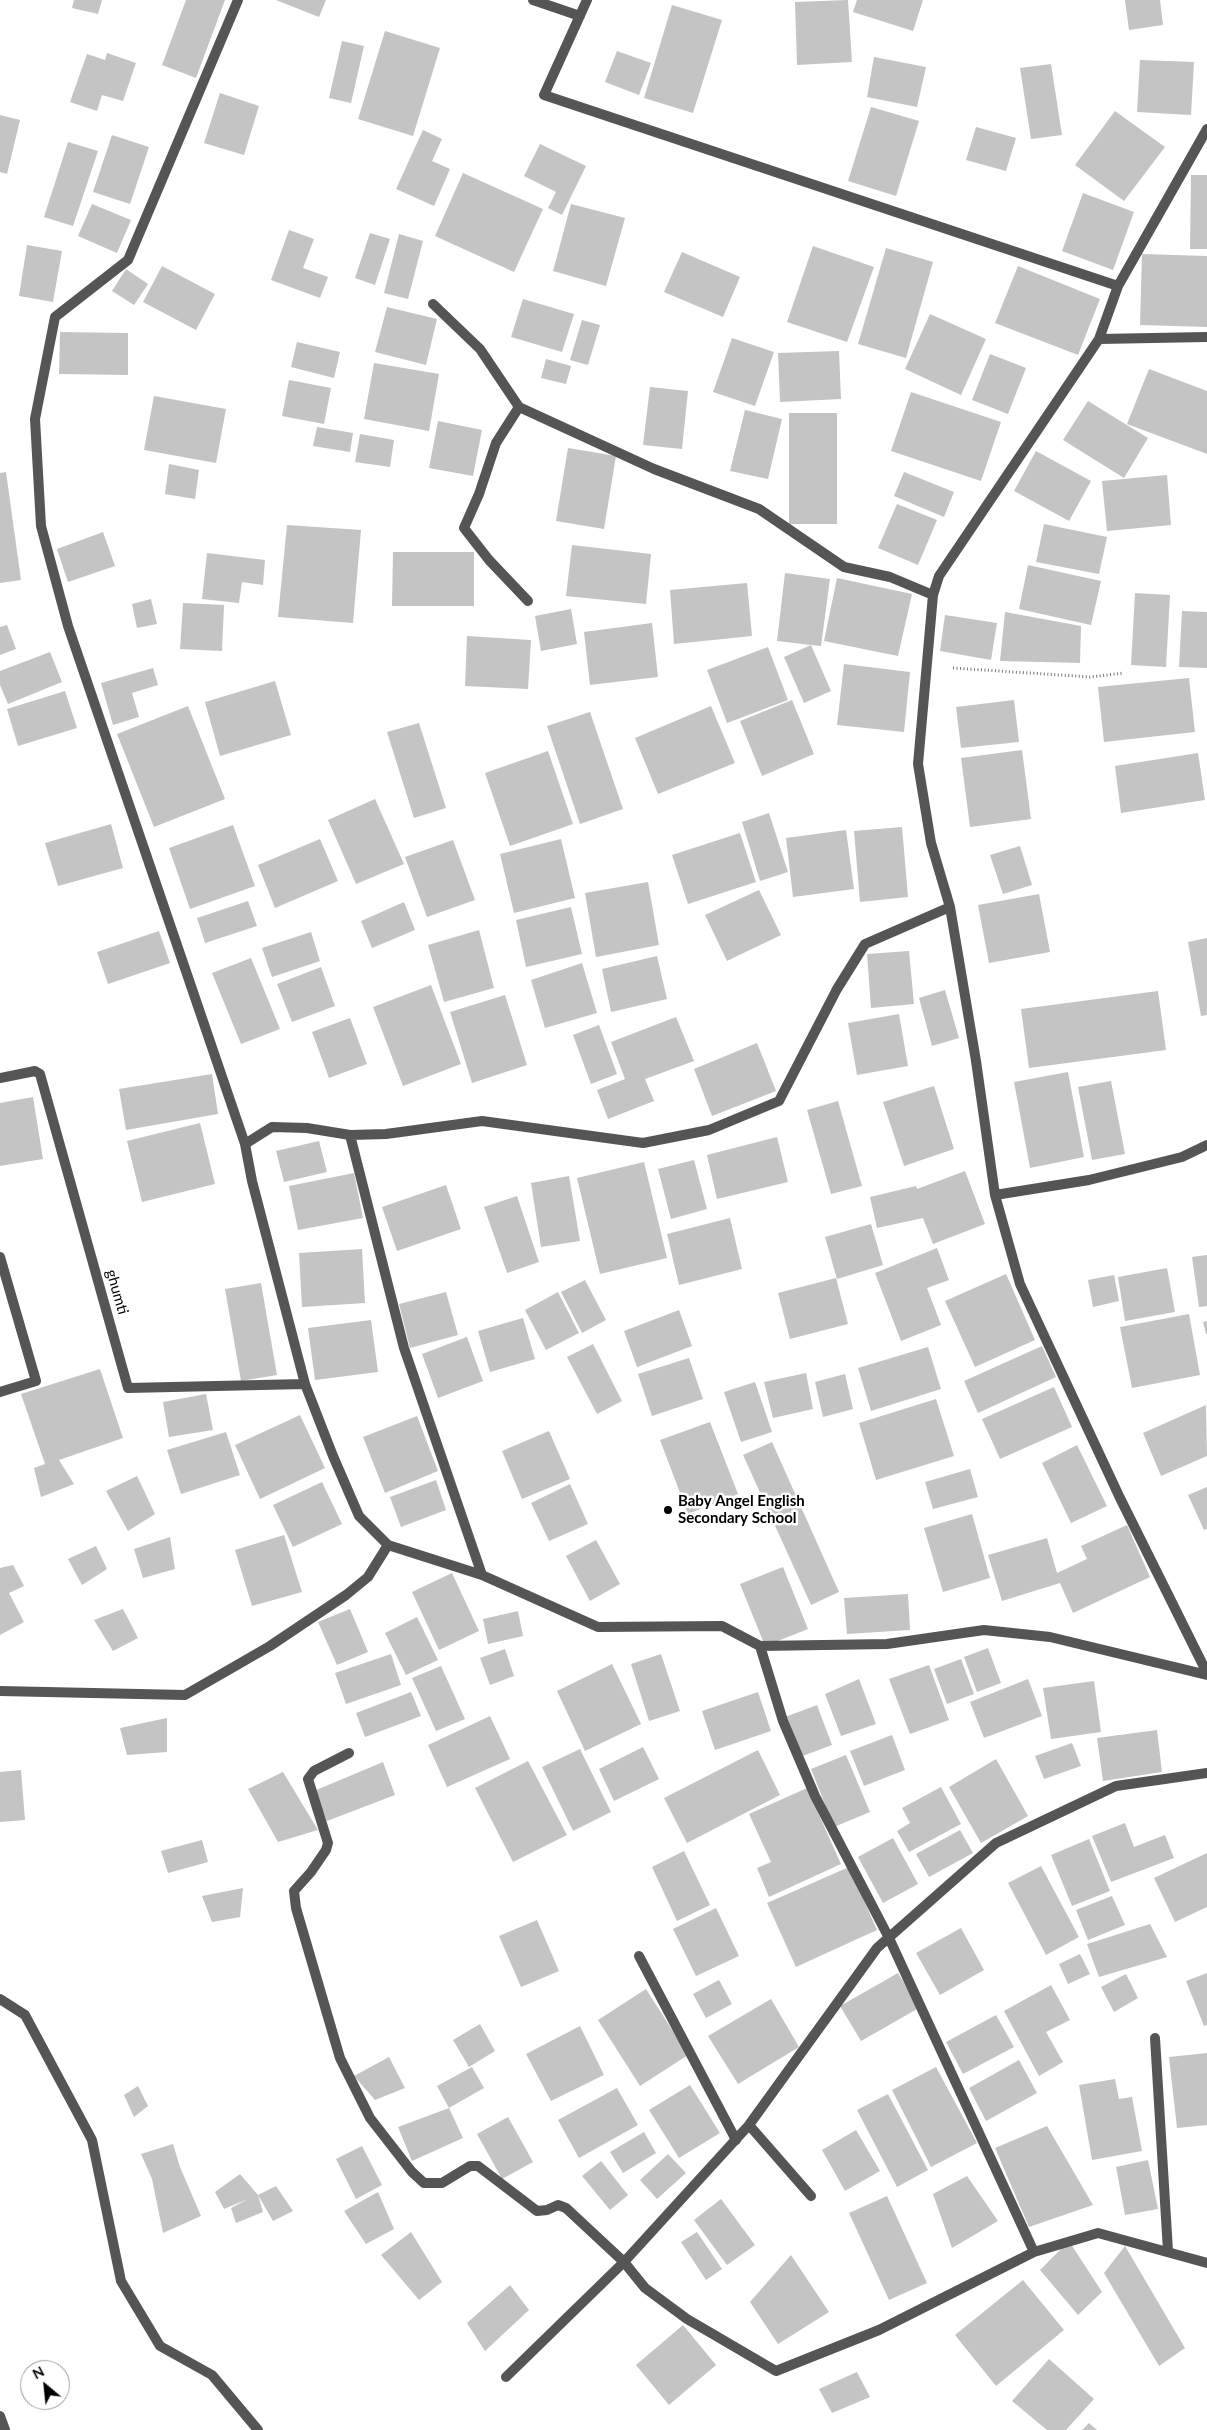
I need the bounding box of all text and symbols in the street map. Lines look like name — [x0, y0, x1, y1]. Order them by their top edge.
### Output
street label: ghumti — [102, 1267, 132, 1317]
place label: Baby Angel English Secondary School — [678, 1492, 805, 1527]
marker: Baby Angel English Secondary School — [662, 1504, 674, 1516]
north arrow — [20, 2360, 70, 2410]
text: N — [29, 2362, 47, 2382]

